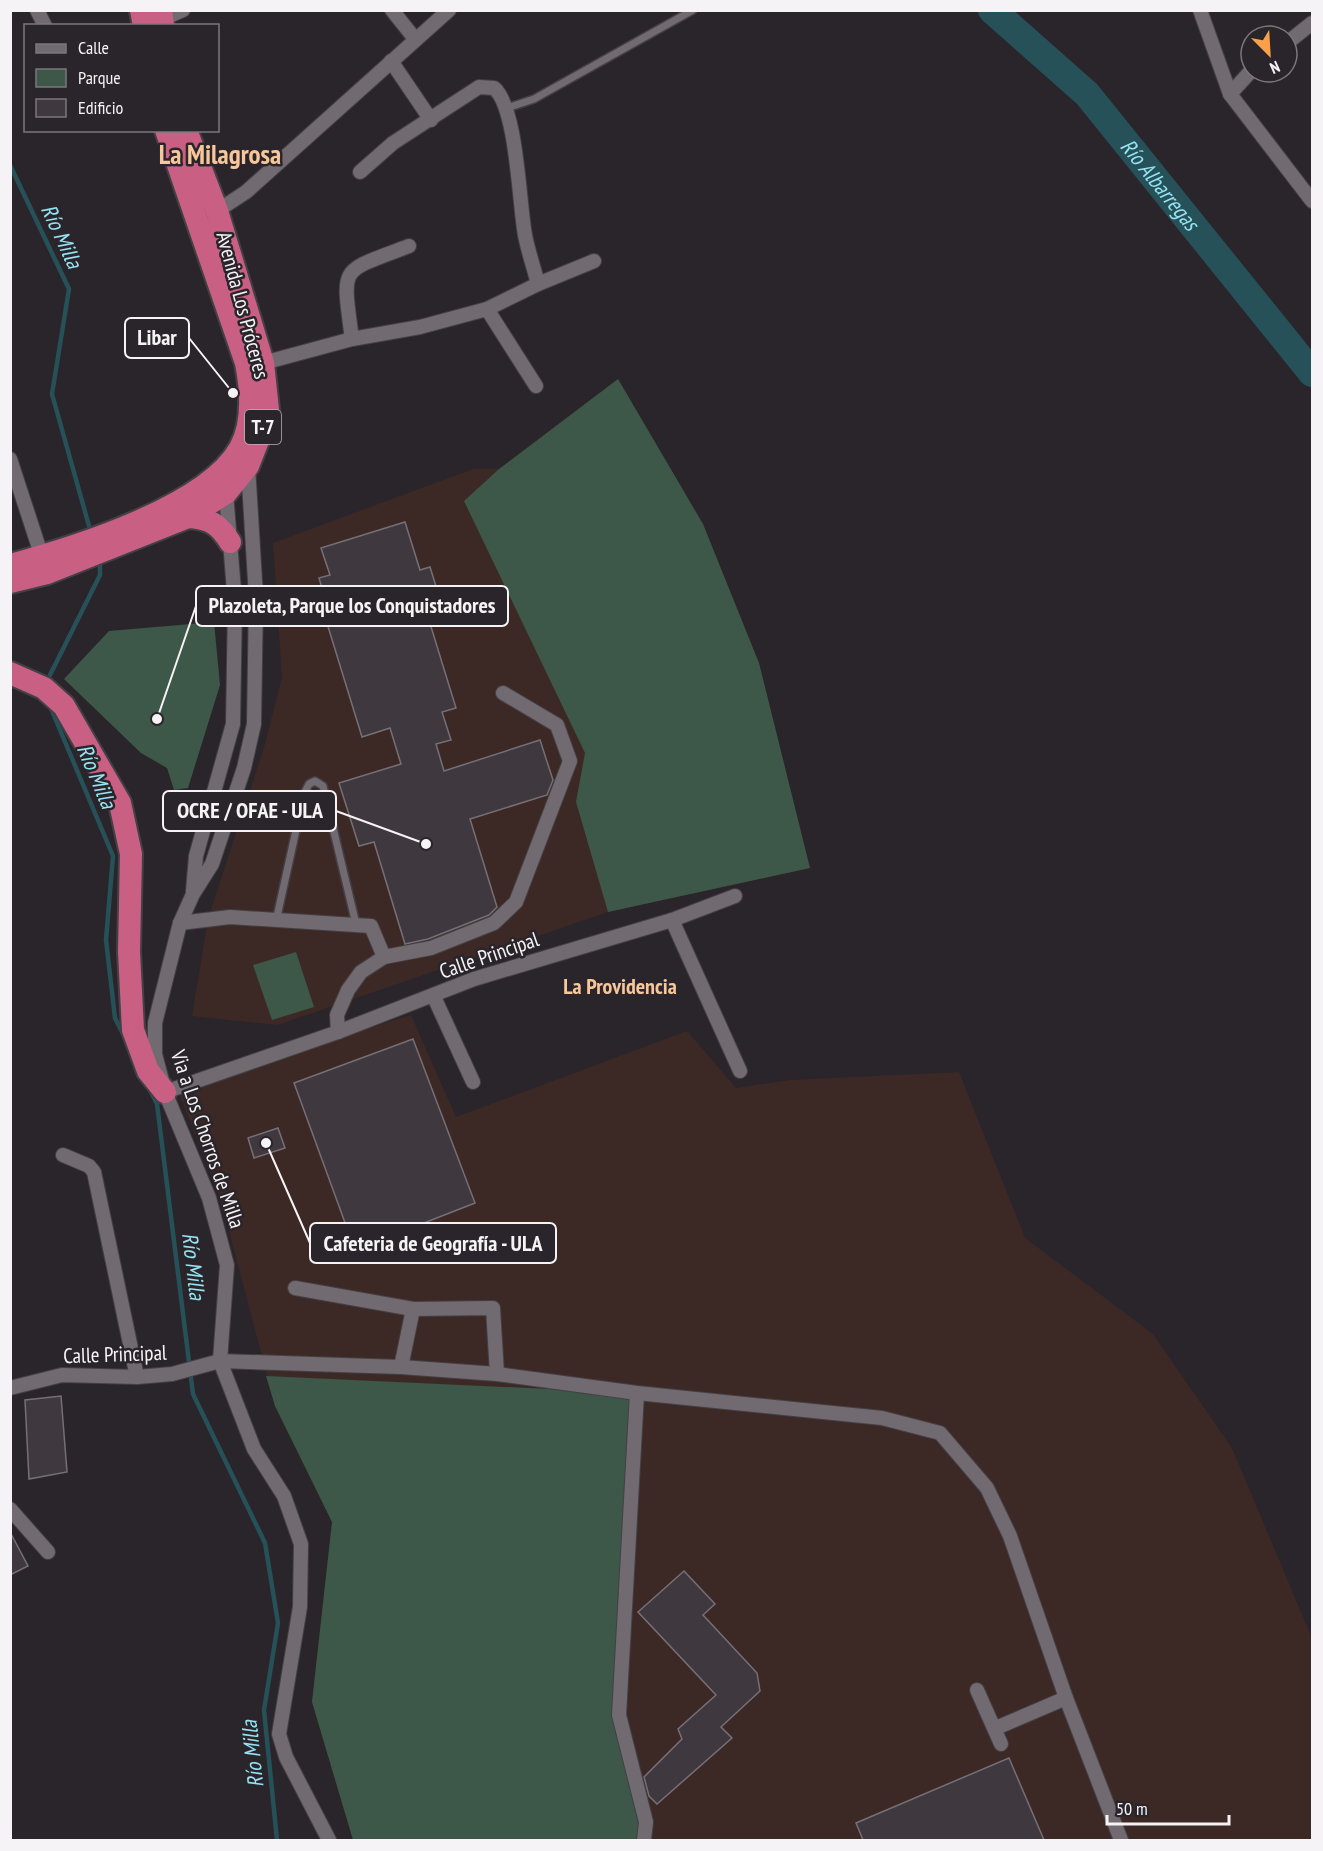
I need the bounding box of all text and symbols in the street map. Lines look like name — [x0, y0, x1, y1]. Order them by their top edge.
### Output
legend — [24, 24, 219, 132]
north arrow — [1239, 24, 1299, 84]
text: Calle — [78, 36, 109, 59]
text: N — [1267, 57, 1283, 79]
text: Parque — [78, 66, 121, 89]
text: Edificio — [78, 96, 124, 119]
water label: Río Albarregas — [1115, 133, 1207, 238]
district label: La Milagrosa — [159, 137, 281, 171]
water label: Río Milla — [35, 200, 89, 274]
street label: Avenida Los Próceres — [210, 228, 276, 382]
callout: Libar — [125, 318, 189, 358]
text: Libar — [137, 323, 177, 351]
road number: T-7 — [245, 410, 281, 444]
callout: Plazoleta, Parque los Conquistadores — [196, 586, 508, 626]
text: Plazoleta, Parque los Conquistadores — [208, 591, 496, 619]
water label: Río Milla — [71, 740, 124, 814]
callout: OCRE / OFAE - ULA — [163, 791, 336, 831]
text: OCRE / OFAE - ULA — [177, 796, 324, 824]
street label: Calle Principal — [436, 925, 542, 985]
district label: La Providencia — [563, 972, 677, 1000]
street label: Via a Los Chorros de Milla — [165, 1045, 251, 1232]
callout: Cafeteria de Geografía - ULA — [310, 1223, 556, 1263]
text: Cafeteria de Geografía - ULA — [323, 1229, 544, 1257]
water label: Río Milla — [176, 1231, 212, 1302]
street label: Calle Principal — [63, 1339, 167, 1369]
water label: Río Milla — [234, 1718, 269, 1789]
scale bar — [1107, 1788, 1228, 1826]
text: 50 m — [1116, 1797, 1148, 1820]

